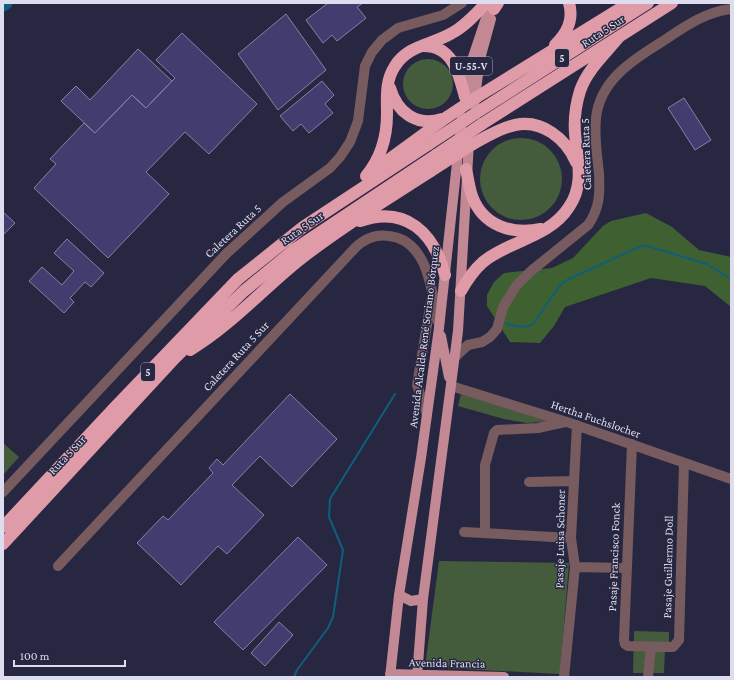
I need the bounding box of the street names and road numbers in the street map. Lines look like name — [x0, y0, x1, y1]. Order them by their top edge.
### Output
street label: Ruta 5 Sur — [579, 11, 628, 50]
road number: 5 — [555, 49, 569, 67]
road number: U-55-V — [450, 57, 492, 75]
street label: Caletera Ruta 5 — [578, 118, 594, 190]
street label: Caletera Ruta 5 — [202, 201, 264, 261]
street label: Ruta 5 Sur — [278, 208, 327, 248]
street label: Avenida Alcalde René Soriano Bórquez — [406, 245, 442, 429]
street label: Caletera Ruta 5 Sur — [200, 318, 273, 394]
road number: 5 — [141, 363, 155, 381]
street label: Hertha Fuchslocher — [549, 397, 643, 441]
street label: Ruta 5 Sur — [45, 432, 89, 478]
street label: Pasaje Luisa Schoner — [552, 489, 568, 589]
street label: Pasaje Francisco Fonck — [605, 502, 623, 612]
street label: Pasaje Guillermo Doll — [660, 515, 676, 619]
street label: Avenida Francia — [409, 655, 486, 671]

